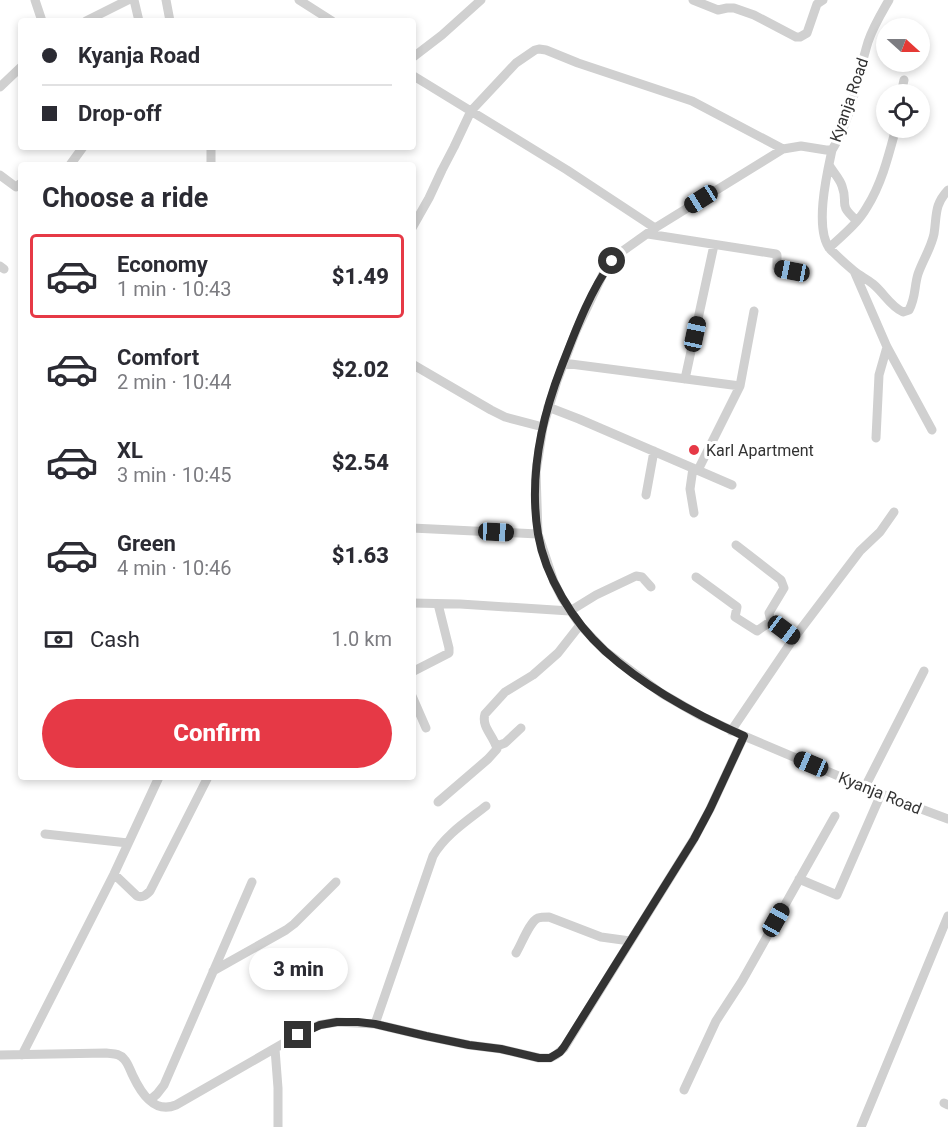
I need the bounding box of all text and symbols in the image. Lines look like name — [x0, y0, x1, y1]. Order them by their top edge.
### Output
north arrow — [876, 18, 930, 72]
map controls — [876, 18, 930, 138]
text: Kyanja Road — [78, 43, 200, 68]
street label: Kyanja Road — [826, 55, 872, 145]
button: locate — [876, 84, 930, 138]
text: Drop-off — [78, 101, 162, 126]
text: Choose a ride — [42, 182, 208, 214]
car — [681, 182, 721, 216]
route start — [598, 247, 625, 274]
icon: car — [45, 249, 99, 303]
text: Economy — [117, 252, 208, 277]
car — [773, 259, 811, 283]
text: $1.49 — [332, 264, 389, 289]
text: 1 min · 10:43 — [117, 277, 232, 301]
car — [682, 315, 708, 353]
icon: car — [45, 342, 99, 396]
text: Comfort — [117, 345, 199, 370]
text: $2.02 — [332, 357, 389, 382]
text: 2 min · 10:44 — [117, 370, 232, 394]
icon: car — [45, 435, 99, 489]
text: XL — [117, 438, 143, 463]
place label: Karl Apartment — [706, 441, 814, 460]
marker: Karl Apartment — [687, 443, 701, 457]
text: $2.54 — [332, 450, 389, 475]
text: 3 min · 10:45 — [117, 463, 232, 487]
car — [478, 522, 514, 542]
icon: car — [45, 528, 99, 582]
text: Green — [117, 531, 176, 556]
text: $1.63 — [332, 543, 389, 568]
text: 4 min · 10:46 — [117, 556, 232, 580]
car — [764, 612, 804, 648]
icon: cash — [42, 623, 75, 656]
text: Cash — [90, 627, 140, 652]
text: 1.0 km — [332, 627, 392, 651]
button: Confirm — [42, 699, 392, 768]
car — [791, 749, 831, 779]
street label: Kyanja Road — [836, 768, 924, 818]
car — [759, 900, 793, 940]
callout: 3 min — [248, 948, 348, 990]
text: 3 min — [273, 957, 324, 981]
route end — [284, 1021, 311, 1048]

